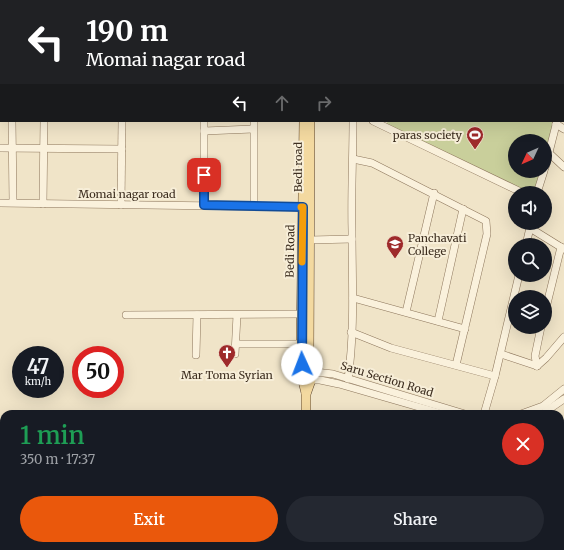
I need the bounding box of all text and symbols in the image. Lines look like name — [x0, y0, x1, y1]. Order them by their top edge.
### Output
text: 190 m — [86, 13, 168, 49]
icon: left — [20, 16, 72, 68]
text: Momai nagar road — [86, 48, 245, 71]
icon: left — [229, 92, 251, 114]
icon: ahead — [271, 92, 293, 114]
icon: right — [313, 92, 335, 114]
sports icon: paras society — [465, 125, 485, 150]
place label: paras society — [393, 128, 463, 142]
north arrow — [508, 134, 552, 178]
map controls — [508, 134, 552, 334]
street label: Bedi road — [291, 142, 305, 192]
pin — [187, 158, 221, 192]
icon: arrive — [193, 164, 215, 186]
button: sound — [508, 186, 552, 230]
street label: Momai nagar road — [78, 187, 176, 201]
street label: Bedi Road — [283, 224, 297, 278]
place label: Panchavati College — [408, 231, 467, 258]
school or university icon: Panchavati College — [385, 234, 405, 259]
button: search — [508, 238, 552, 282]
button: layers — [508, 290, 552, 334]
church icon: Mar Toma Syrian — [217, 343, 237, 368]
position arrow — [281, 343, 323, 385]
speed limit sign: 50 — [72, 346, 124, 398]
text: 47 — [27, 354, 49, 379]
street label: Saru Section Road — [339, 358, 435, 400]
place label: Mar Toma Syrian — [181, 368, 274, 382]
text: km/h — [25, 375, 51, 388]
text: 1 min — [20, 420, 85, 451]
button: close — [502, 423, 544, 465]
text: 350 m · 17:37 — [20, 451, 95, 468]
button: Exit — [20, 496, 278, 542]
button: Share — [286, 496, 544, 542]

